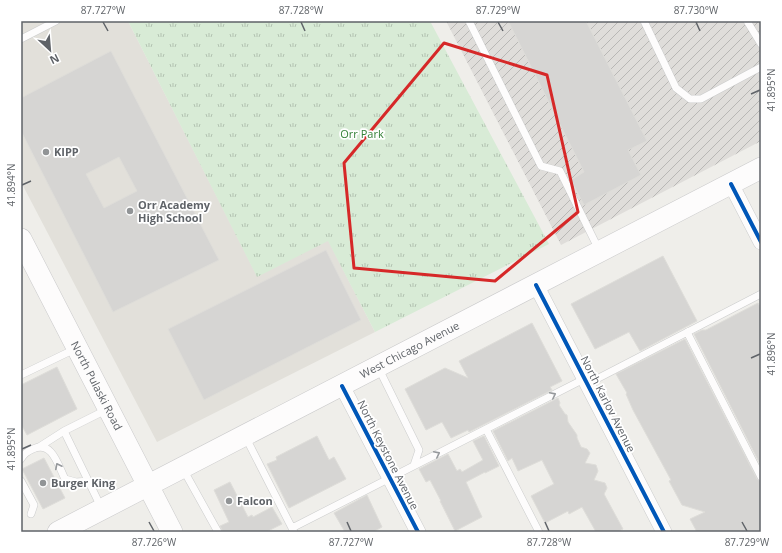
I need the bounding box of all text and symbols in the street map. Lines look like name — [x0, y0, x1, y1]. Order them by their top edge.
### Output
text: 87.727°W — [81, 3, 126, 17]
text: 87.728°W — [279, 3, 324, 17]
text: 87.729°W — [476, 3, 521, 17]
text: 87.730°W — [674, 3, 719, 17]
north arrow — [30, 30, 70, 70]
text: N — [47, 51, 62, 68]
text: 41.895°N — [764, 68, 778, 112]
park label: Orr Park — [340, 126, 384, 141]
place label: KIPP — [54, 144, 79, 159]
marker: KIPP — [41, 147, 51, 157]
text: 41.894°N — [4, 163, 18, 207]
place label: Orr Academy High School — [138, 197, 211, 225]
marker: Orr Academy High School — [125, 206, 135, 216]
street label: West Chicago Avenue — [357, 318, 462, 381]
text: 41.896°N — [764, 332, 778, 376]
street label: North Pulaski Road — [68, 338, 126, 433]
street label: North Karlov Avenue — [578, 353, 639, 455]
one-way arrow — [548, 392, 556, 399]
street label: North Keystone Avenue — [354, 397, 423, 512]
text: 41.895°N — [4, 427, 18, 471]
one-way arrow — [433, 451, 440, 459]
one-way arrow — [55, 462, 63, 470]
place label: Burger King — [51, 475, 116, 490]
marker: Burger King — [38, 478, 48, 488]
place label: Falcon — [237, 493, 273, 508]
marker: Falcon — [224, 496, 234, 506]
text: 87.726°W — [132, 535, 177, 549]
text: 87.727°W — [329, 535, 374, 549]
text: 87.728°W — [527, 535, 572, 549]
text: 87.729°W — [725, 535, 770, 549]

